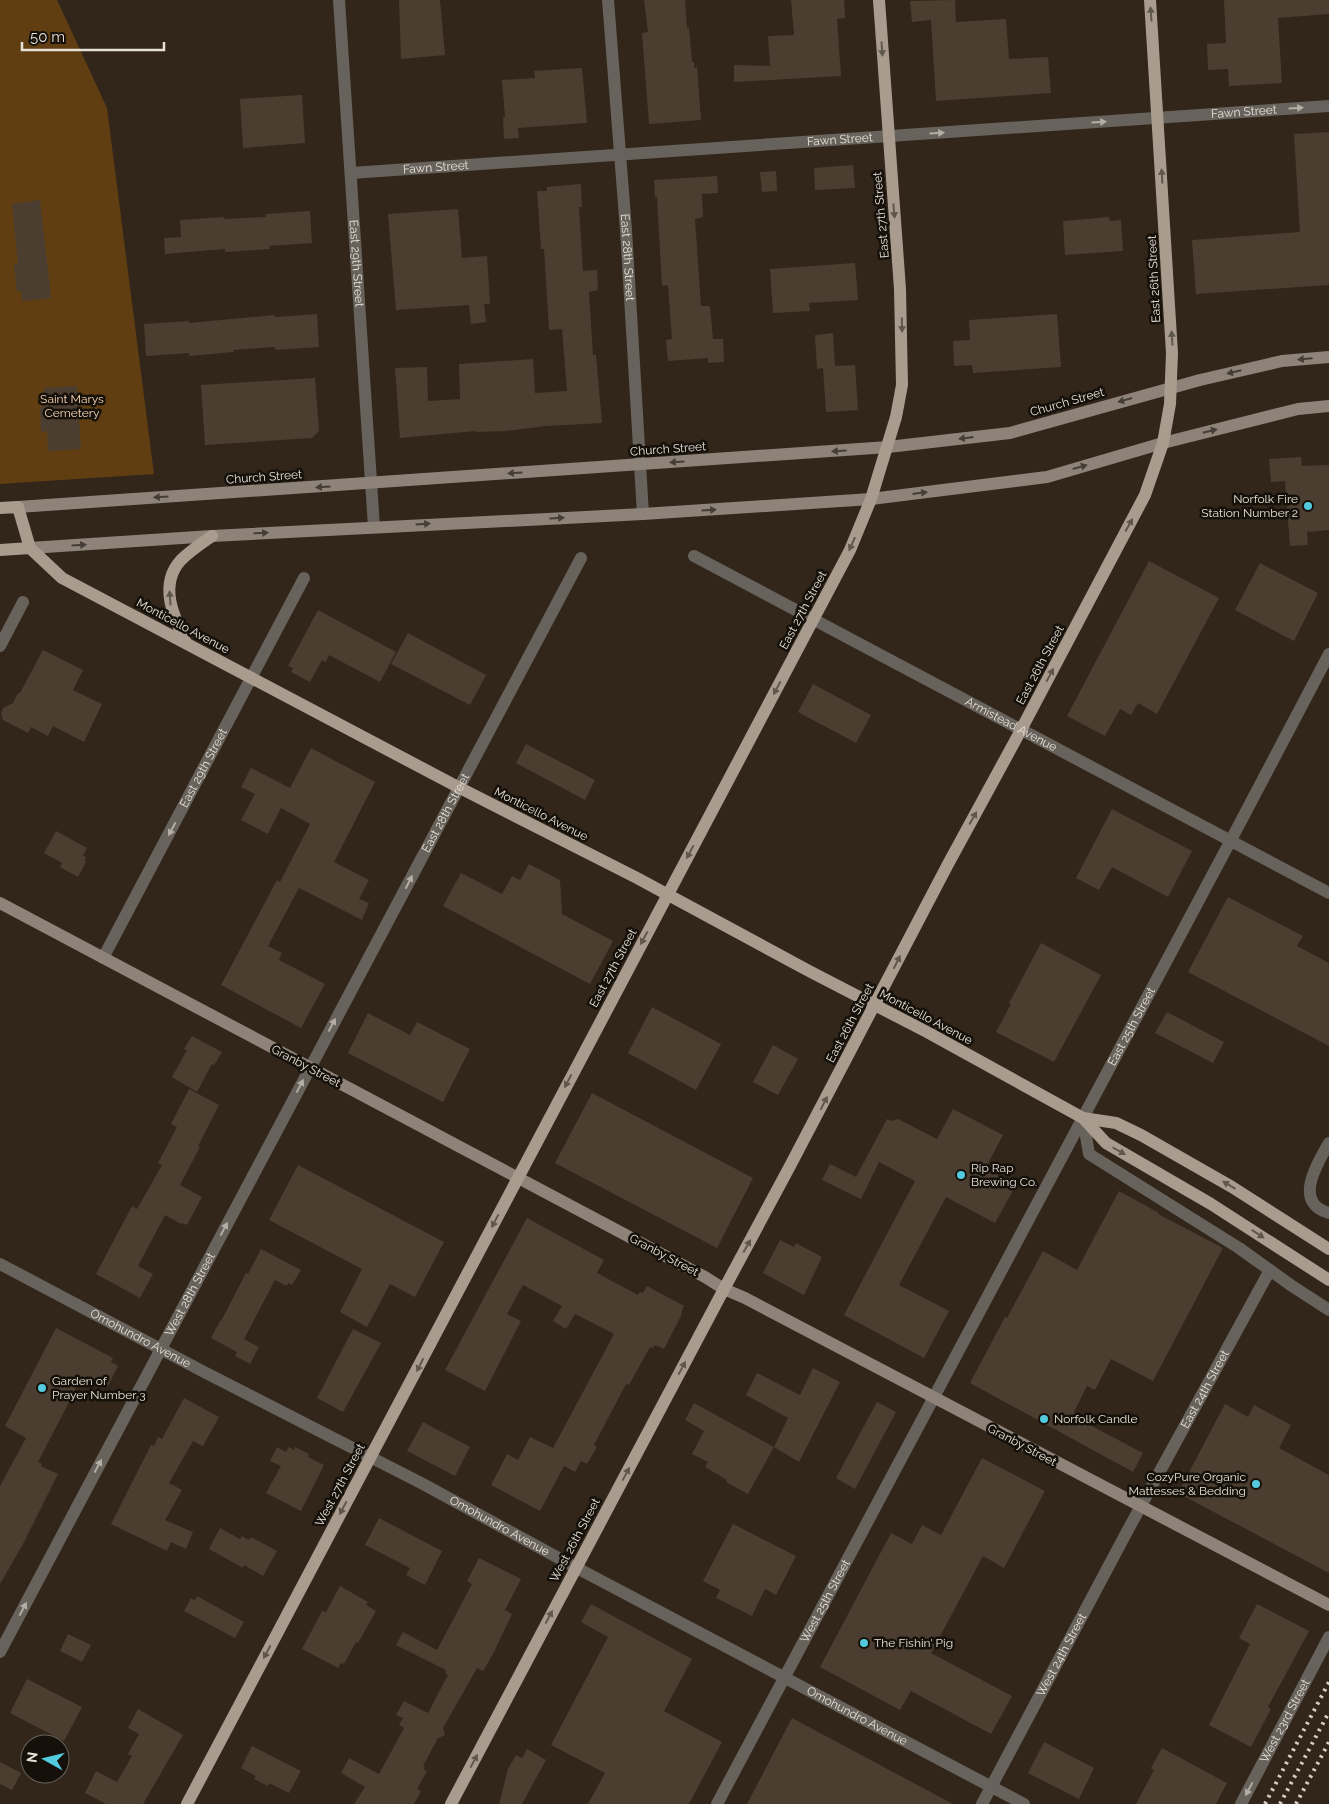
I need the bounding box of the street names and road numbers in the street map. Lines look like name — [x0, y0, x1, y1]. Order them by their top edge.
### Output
street label: Fawn Street — [1211, 103, 1277, 121]
street label: Fawn Street — [807, 130, 873, 149]
street label: Fawn Street — [402, 158, 469, 176]
street label: East 27th Street — [870, 171, 892, 259]
street label: East 28th Street — [618, 213, 637, 301]
street label: East 29th Street — [347, 219, 366, 308]
street label: East 26th Street — [1145, 235, 1163, 323]
street label: Church Street — [1028, 385, 1106, 419]
street label: Church Street — [629, 439, 707, 459]
street label: Church Street — [225, 467, 303, 487]
street label: East 27th Street — [776, 568, 830, 652]
street label: Monticello Avenue — [134, 596, 232, 656]
street label: East 26th Street — [1013, 623, 1067, 707]
street label: Armistead Avenue — [963, 694, 1059, 754]
street label: East 29th Street — [177, 726, 230, 810]
street label: East 28th Street — [419, 771, 472, 855]
street label: Monticello Avenue — [492, 784, 590, 844]
street label: East 27th Street — [586, 926, 640, 1010]
street label: East 26th Street — [823, 981, 877, 1065]
street label: East 25th Street — [1105, 985, 1158, 1068]
street label: Monticello Avenue — [877, 987, 975, 1047]
street label: Granby Street — [269, 1042, 343, 1090]
street label: Granby Street — [627, 1231, 701, 1279]
street label: West 28th Street — [162, 1250, 218, 1338]
street label: Omohundro Avenue — [88, 1306, 193, 1371]
street label: East 24th Street — [1178, 1348, 1232, 1431]
street label: Granby Street — [985, 1421, 1059, 1469]
street label: West 27th Street — [312, 1441, 368, 1529]
street label: Omohundro Avenue — [447, 1493, 552, 1559]
street label: West 26th Street — [547, 1496, 603, 1584]
street label: West 25th Street — [797, 1557, 853, 1645]
street label: West 24th Street — [1034, 1611, 1089, 1699]
street label: West 23rd Street — [1257, 1677, 1313, 1765]
street label: Omohundro Avenue — [804, 1684, 910, 1748]

